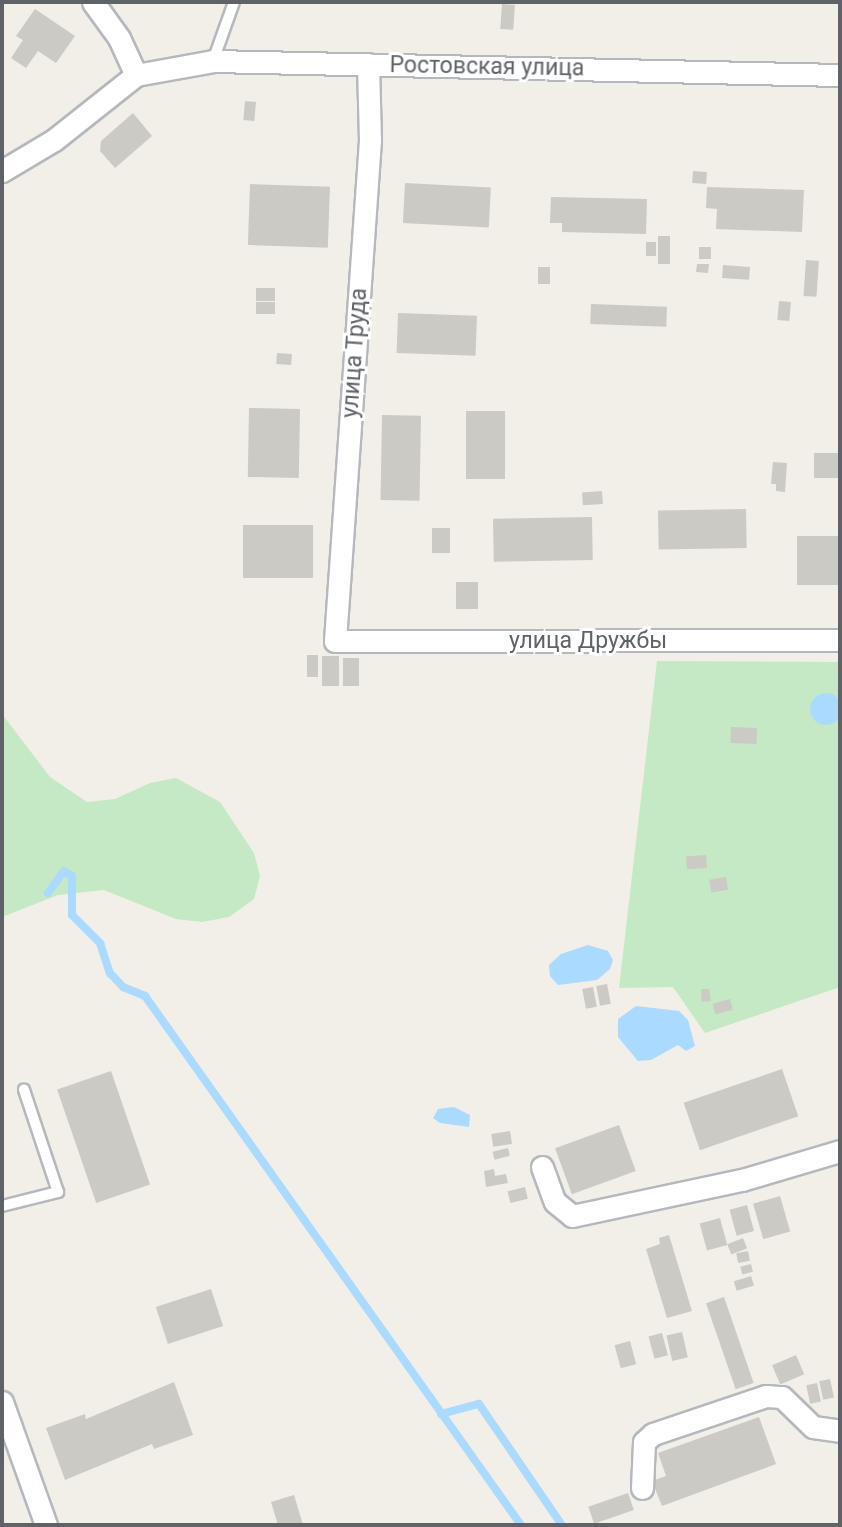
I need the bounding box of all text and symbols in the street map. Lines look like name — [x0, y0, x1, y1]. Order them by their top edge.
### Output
street label: Ростовская улица — [389, 52, 585, 82]
street label: улица Труда — [337, 287, 373, 419]
street label: улица Дружбы — [509, 627, 667, 655]

